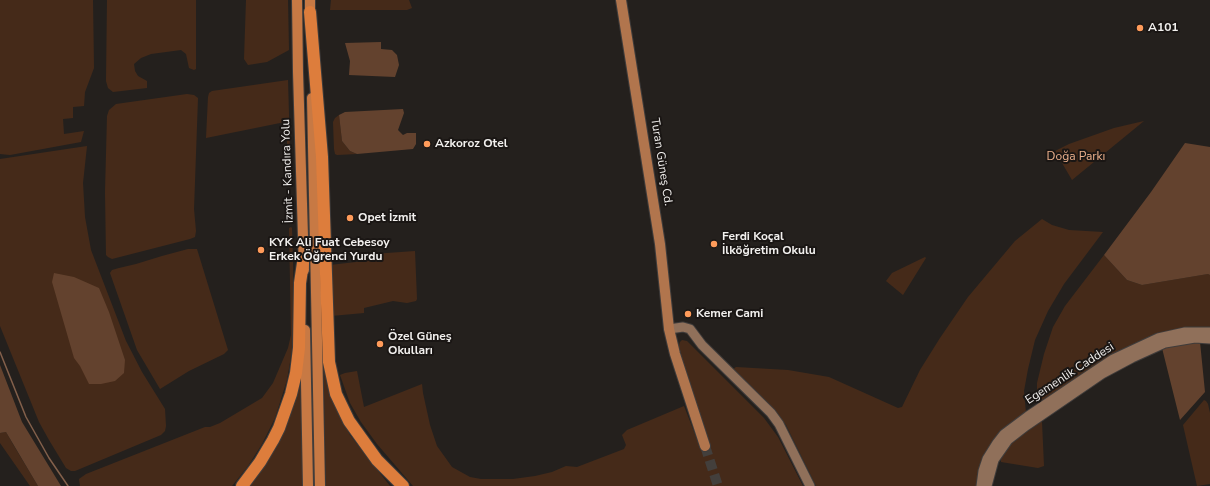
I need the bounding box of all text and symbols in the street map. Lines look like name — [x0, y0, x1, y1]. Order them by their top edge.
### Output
place label: A101 — [1148, 21, 1179, 35]
marker: A101 — [1135, 23, 1145, 33]
street label: Turan Güneş Cd. — [647, 117, 675, 207]
street label: İzmit - Kandıra Yolu — [279, 119, 297, 223]
place label: Azkoroz Otel — [435, 137, 507, 151]
marker: Azkoroz Otel — [422, 139, 432, 149]
park label: Doğa Parkı — [1047, 150, 1105, 164]
place label: Opet İzmit — [358, 211, 416, 225]
marker: Opet İzmit — [345, 213, 355, 223]
place label: Ferdi Koçal İlköğretim Okulu — [722, 230, 816, 258]
place label: KYK Ali Fuat Cebesoy Erkek Öğrenci Yurdu — [269, 236, 390, 264]
marker: Ferdi Koçal İlköğretim Okulu — [709, 239, 719, 249]
marker: KYK Ali Fuat Cebesoy Erkek Öğrenci Yurdu — [256, 245, 266, 255]
place label: Kemer Cami — [696, 307, 763, 321]
marker: Kemer Cami — [683, 309, 693, 319]
place label: Özel Güneş Okulları — [388, 330, 452, 358]
marker: Özel Güneş Okulları — [375, 339, 385, 349]
street label: Egemenlik Caddesi — [1023, 340, 1117, 408]

